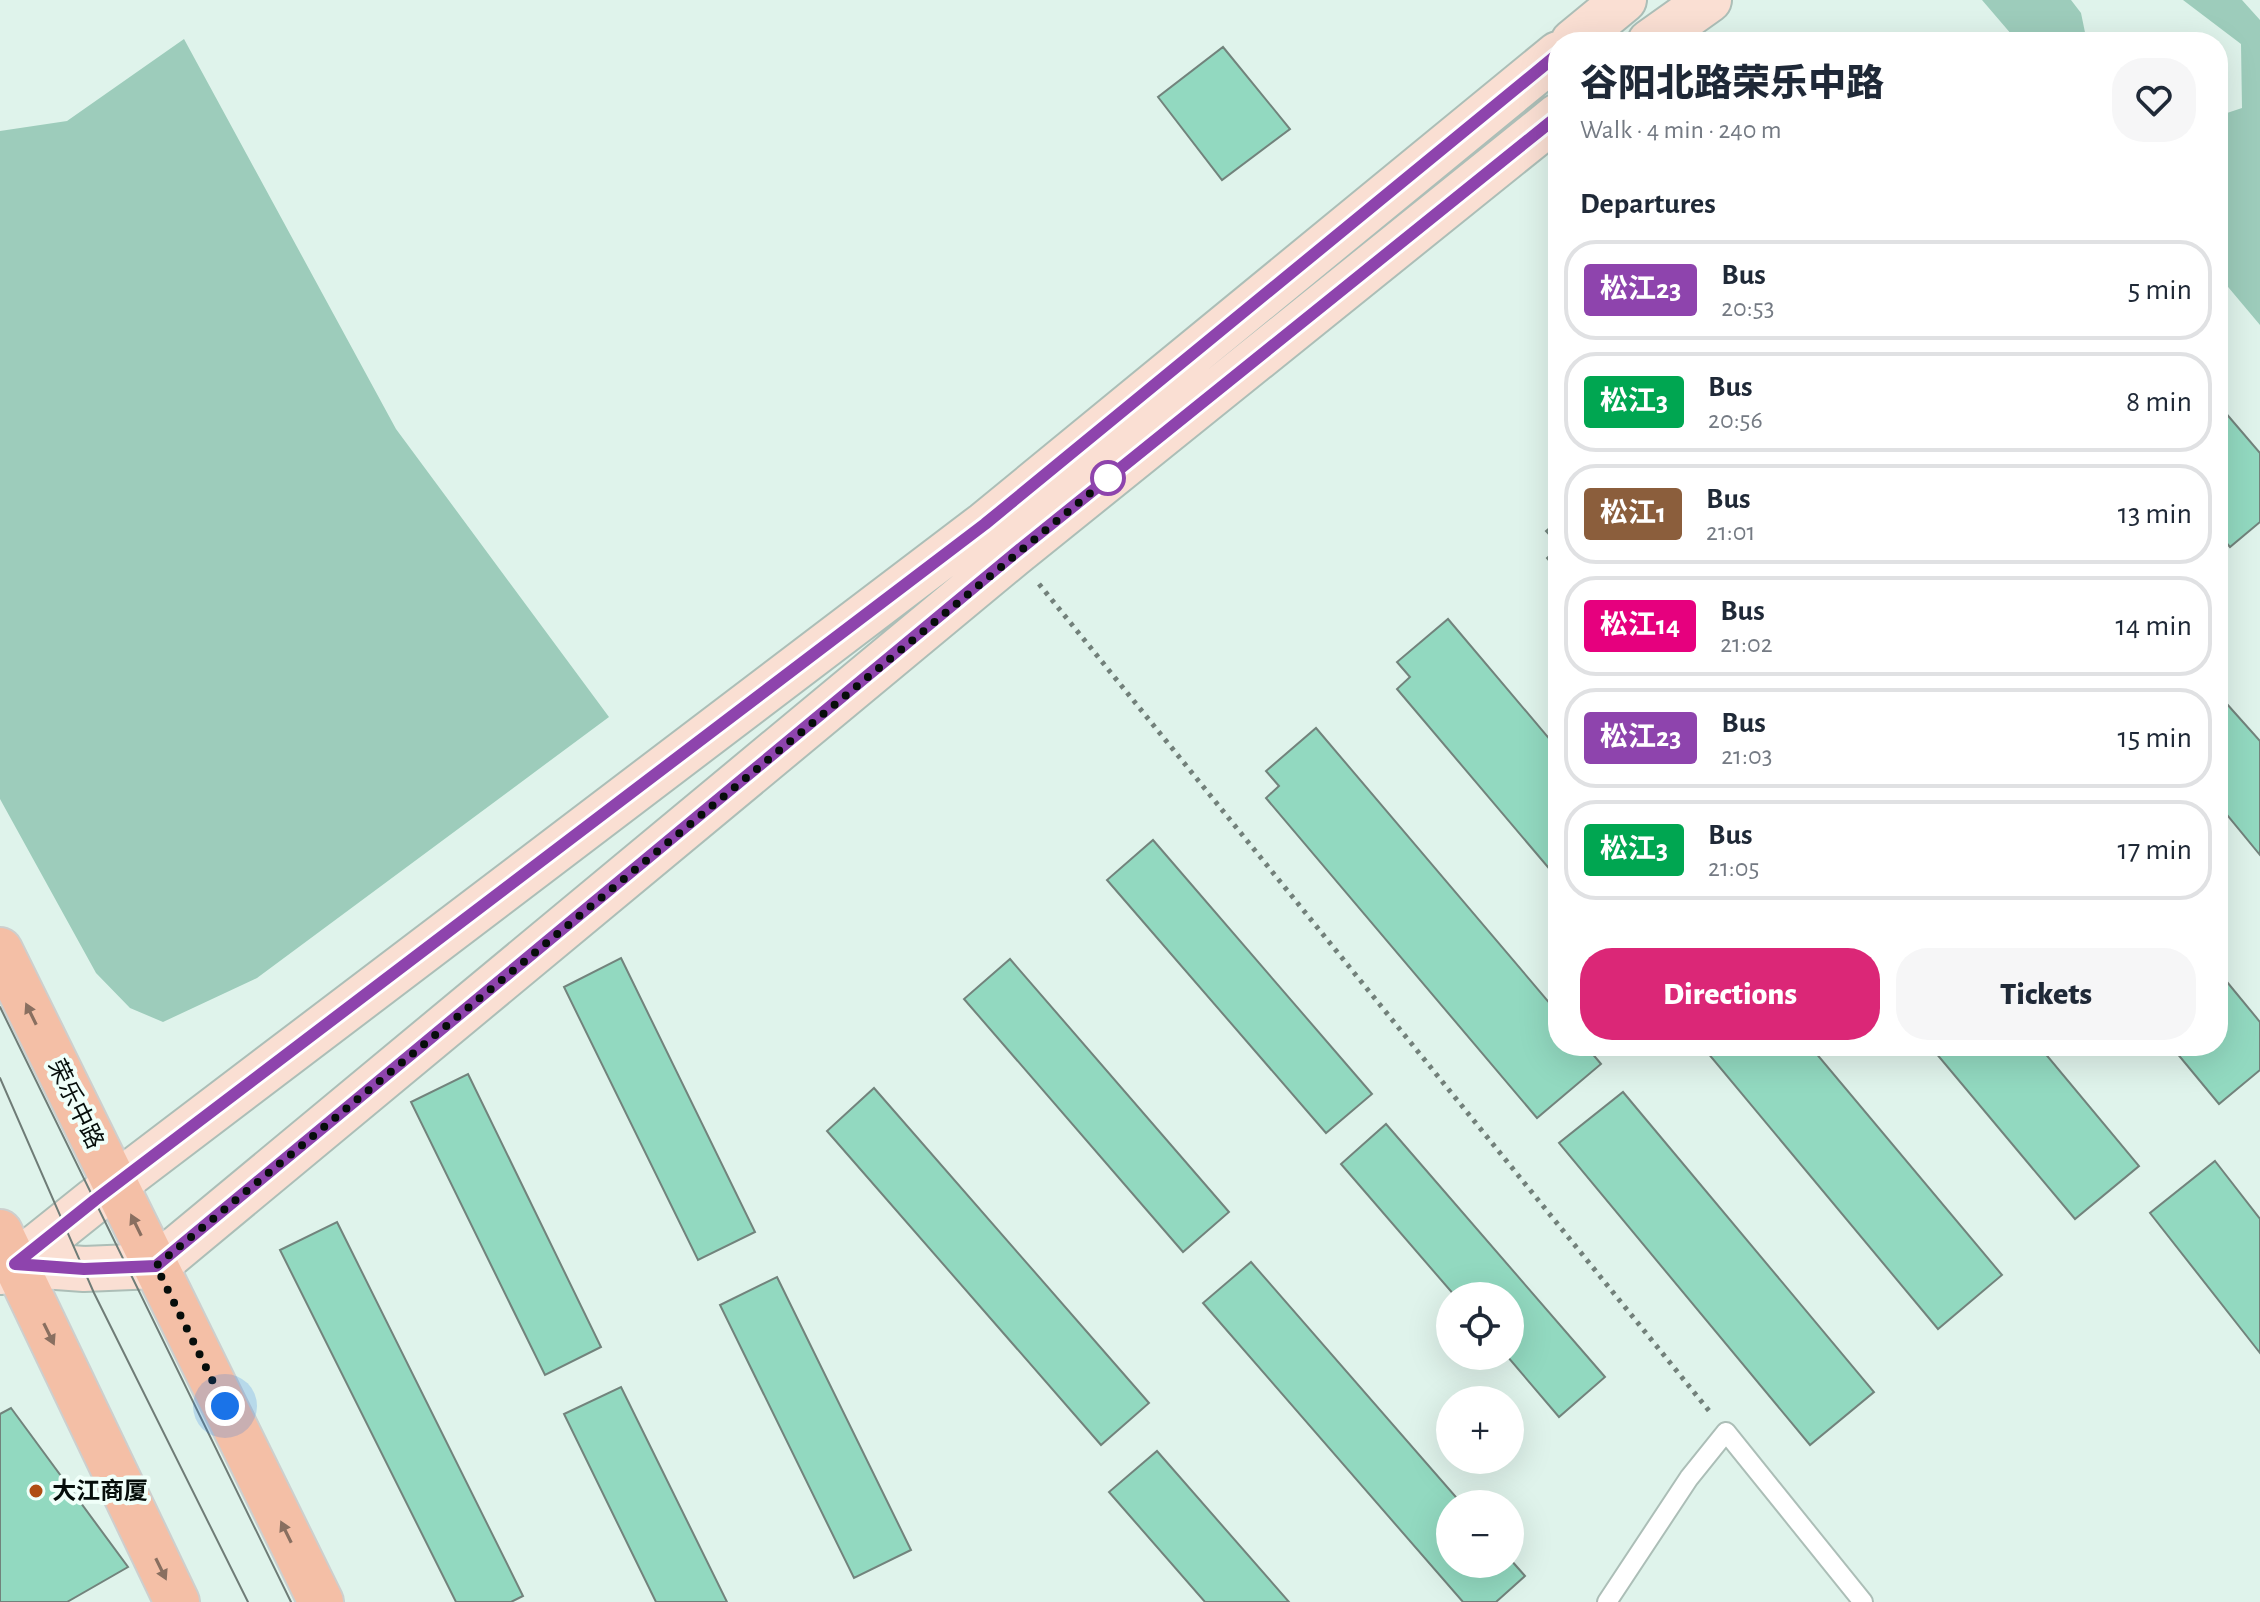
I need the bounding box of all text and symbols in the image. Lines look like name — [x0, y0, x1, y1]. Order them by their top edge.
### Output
button: heart — [2112, 58, 2196, 142]
text: 谷阳北路荣乐中路 — [1580, 66, 1884, 104]
text: Walk · 4 min · 240 m — [1580, 117, 1782, 143]
text: Departures — [1580, 189, 1716, 219]
text: Bus — [1721, 260, 1766, 290]
text: 5 min — [2128, 275, 2192, 305]
text: 松江23 — [1600, 276, 1681, 304]
text: 20:53 — [1721, 295, 1774, 321]
text: Bus — [1708, 372, 1753, 402]
text: 8 min — [2126, 387, 2192, 417]
text: 松江3 — [1600, 388, 1668, 416]
text: 20:56 — [1708, 407, 1763, 433]
unlabelled marker — [1091, 461, 1125, 495]
text: Bus — [1706, 484, 1751, 514]
text: 13 min — [2118, 499, 2192, 529]
text: 松江1 — [1600, 500, 1666, 528]
text: 21:01 — [1706, 519, 1756, 545]
text: Bus — [1720, 596, 1765, 626]
text: 14 min — [2116, 611, 2192, 641]
text: 松江14 — [1600, 612, 1680, 640]
text: 21:02 — [1720, 631, 1772, 657]
text: Bus — [1721, 708, 1766, 738]
text: 15 min — [2117, 723, 2192, 753]
text: 松江23 — [1600, 724, 1681, 752]
text: 21:03 — [1721, 743, 1772, 769]
text: Bus — [1708, 820, 1753, 850]
text: 17 min — [2117, 835, 2192, 865]
text: 松江3 — [1600, 836, 1668, 864]
text: 21:05 — [1708, 855, 1759, 881]
button: Directions — [1580, 948, 1880, 1040]
button: Tickets — [1896, 948, 2196, 1040]
one-way arrow — [24, 1002, 38, 1025]
street label: 荣乐中路 — [43, 1055, 109, 1153]
one-way arrow — [129, 1214, 142, 1237]
map controls — [1436, 1282, 1524, 1578]
button: locate — [1436, 1282, 1524, 1370]
one-way arrow — [42, 1323, 56, 1346]
your location — [205, 1386, 245, 1426]
button: + — [1436, 1386, 1524, 1474]
place label: 大江商厦 — [52, 1478, 148, 1504]
marker: 大江商厦 — [27, 1482, 45, 1500]
button: − — [1436, 1490, 1524, 1578]
one-way arrow — [280, 1520, 293, 1543]
one-way arrow — [154, 1557, 168, 1580]

